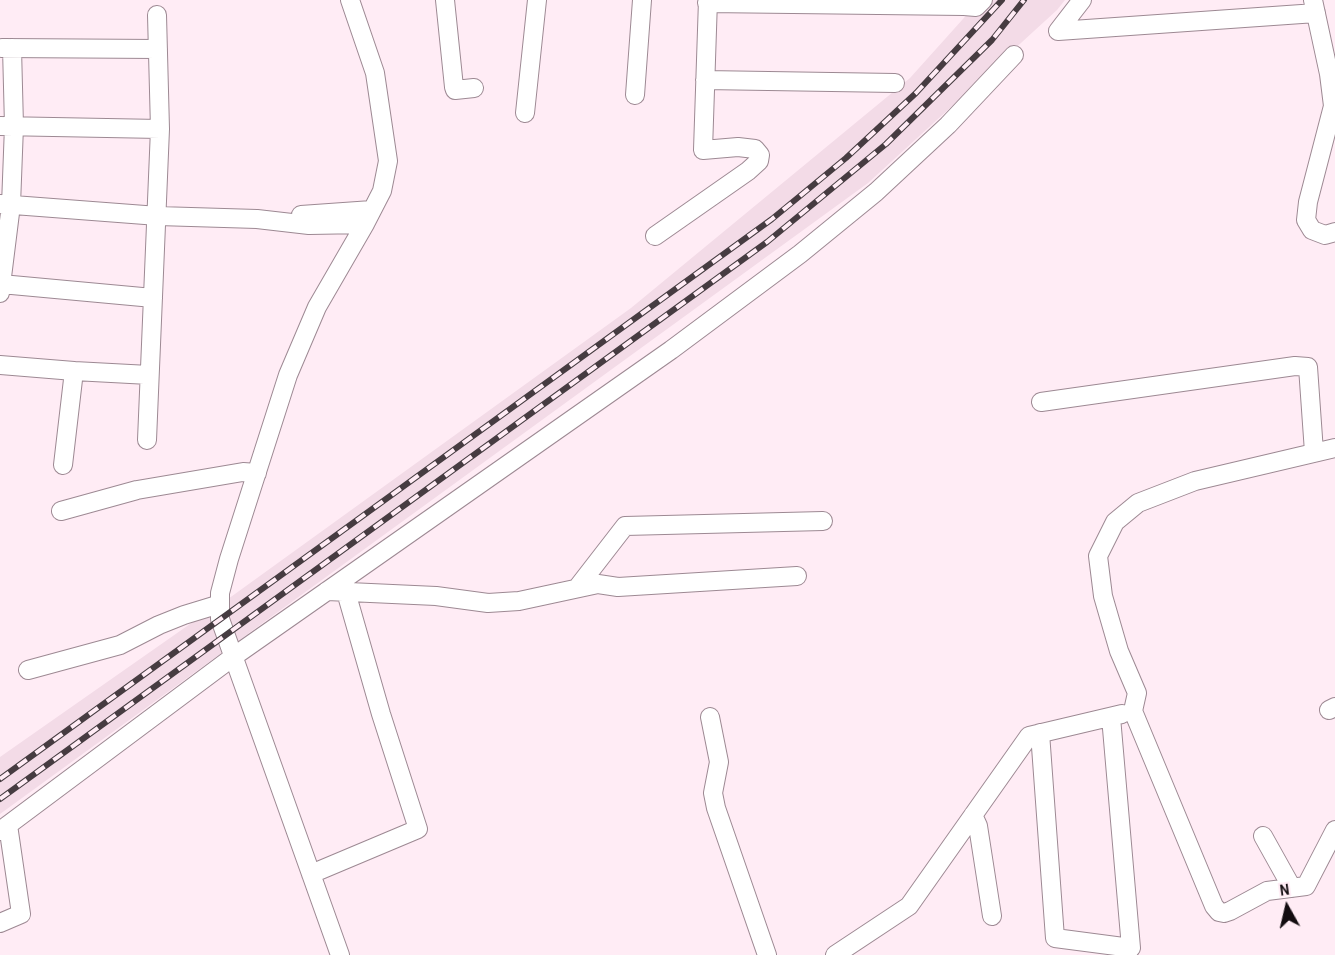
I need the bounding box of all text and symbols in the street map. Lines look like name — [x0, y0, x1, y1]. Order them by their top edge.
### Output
north arrow — [1257, 877, 1317, 937]
text: N — [1278, 878, 1291, 901]

